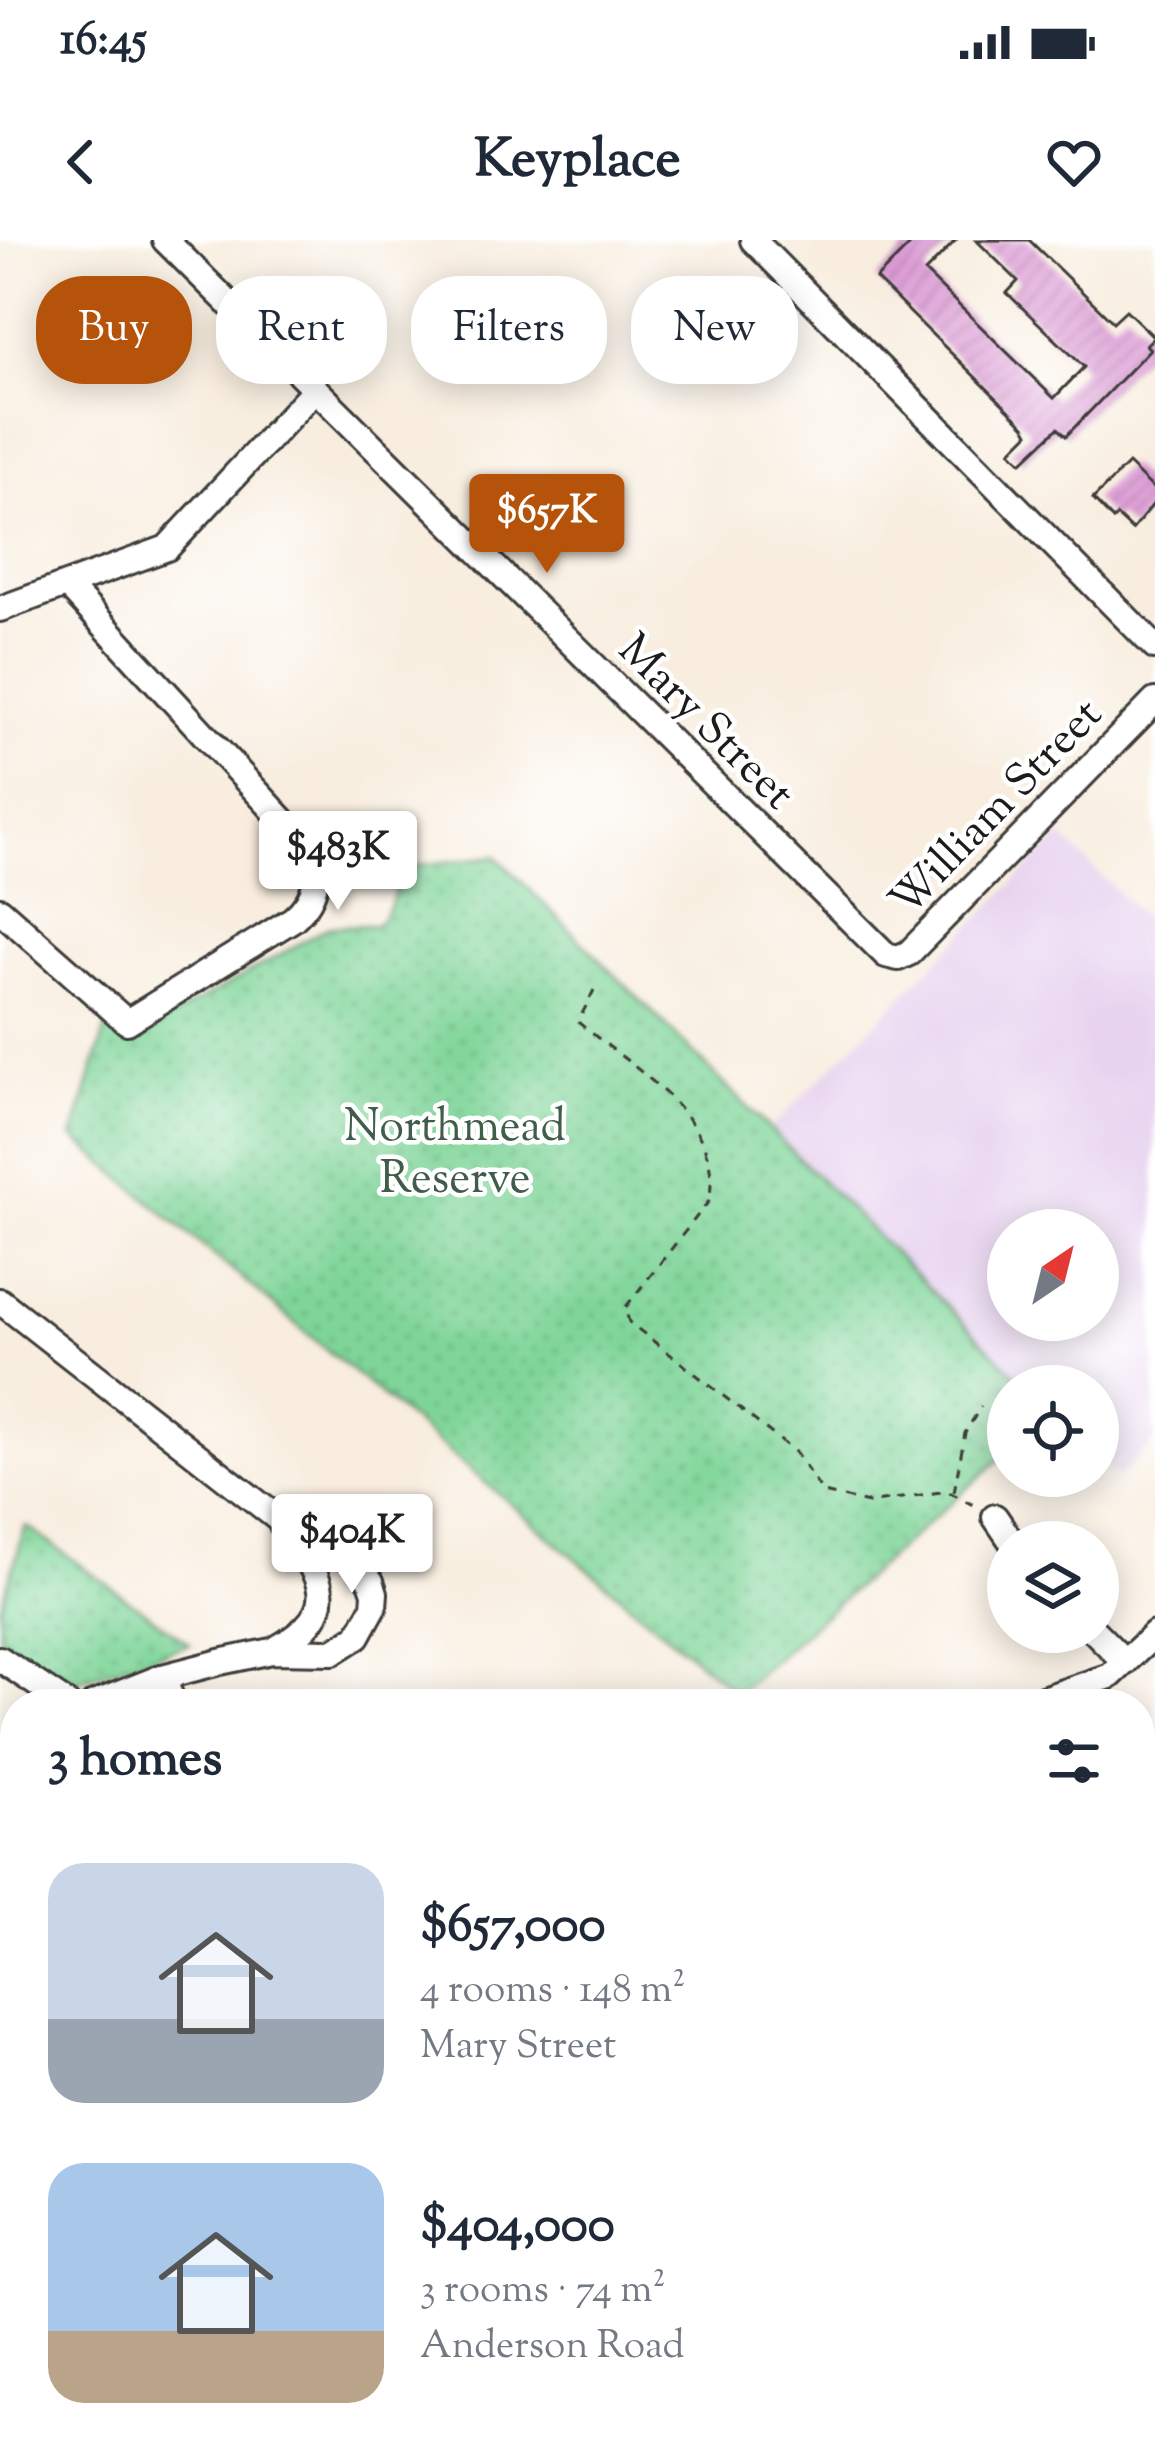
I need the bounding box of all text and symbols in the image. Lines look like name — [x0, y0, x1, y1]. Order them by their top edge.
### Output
text: 16:45 — [60, 10, 147, 75]
text: Keyplace — [474, 123, 681, 201]
icon: back — [48, 129, 114, 195]
icon: heart — [1041, 129, 1107, 195]
chip: Buy — [36, 276, 192, 384]
chip: Rent — [216, 276, 387, 384]
chip: Filters — [411, 276, 607, 384]
chip: New — [631, 276, 798, 384]
pin: $657K — [463, 474, 631, 576]
text: $657K — [496, 485, 598, 541]
street label: Mary Street — [601, 621, 807, 827]
street label: William Street — [877, 686, 1119, 934]
pin: $483K — [254, 811, 422, 913]
text: $483K — [286, 822, 390, 878]
park label: Northmead Reserve — [344, 1097, 566, 1214]
north arrow — [987, 1209, 1119, 1341]
map controls — [987, 1209, 1119, 1653]
button: locate — [987, 1365, 1119, 1497]
pin: $404K — [268, 1494, 436, 1596]
text: $404K — [299, 1505, 405, 1561]
button: layers — [987, 1521, 1119, 1653]
text: 3 homes — [48, 1725, 222, 1798]
icon: filters — [1041, 1728, 1107, 1794]
text: $657,000 — [420, 1891, 605, 1964]
icon: home — [144, 1911, 288, 2055]
text: 4 rooms · 148 m² — [420, 1964, 685, 2020]
text: Mary Street — [420, 2020, 616, 2076]
text: $404,000 — [420, 2191, 615, 2264]
icon: home — [144, 2211, 288, 2355]
text: 3 rooms · 74 m² — [420, 2264, 666, 2320]
text: Anderson Road — [420, 2320, 684, 2376]

